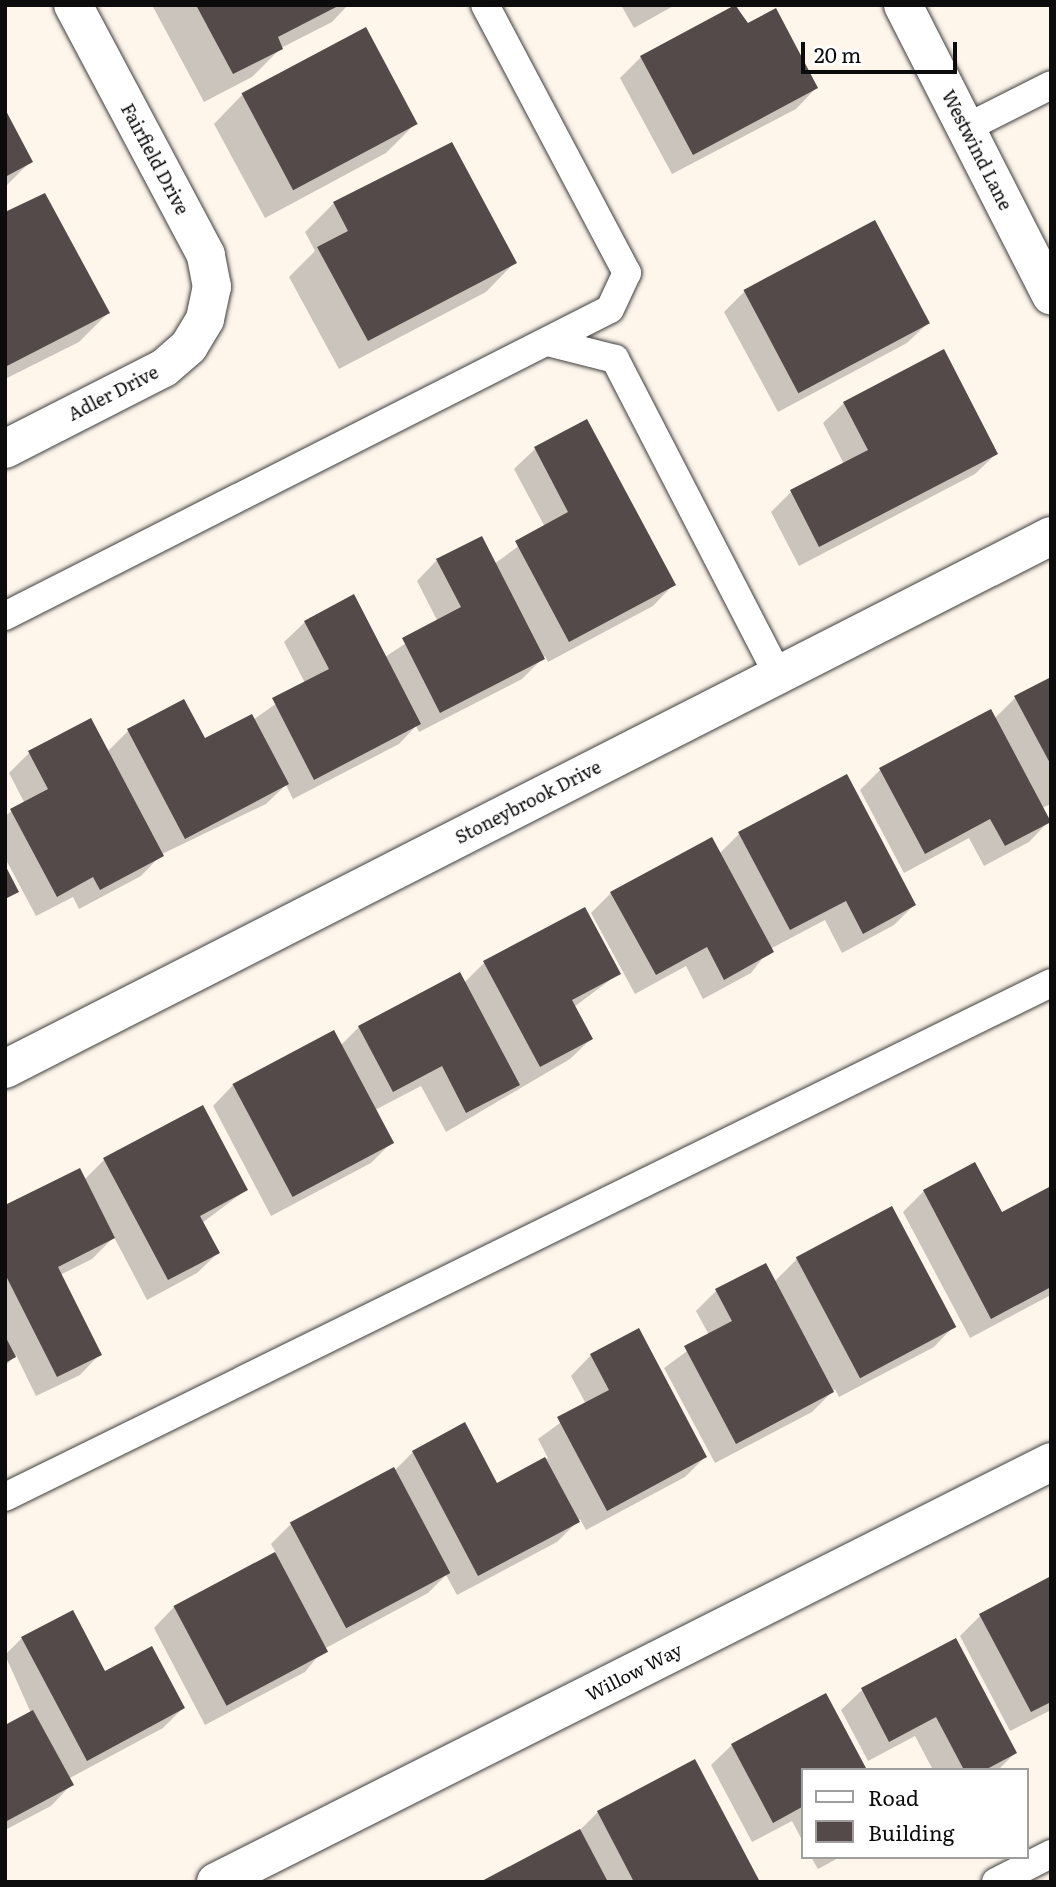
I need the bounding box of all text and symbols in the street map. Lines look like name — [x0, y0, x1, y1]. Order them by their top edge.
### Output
scale bar — [804, 28, 960, 72]
text: 20 m — [814, 38, 861, 69]
street label: Westwind Lane — [937, 86, 1017, 214]
street label: Fairfield Drive — [117, 100, 193, 218]
street label: Adler Drive — [64, 361, 162, 425]
street label: Stoneybrook Drive — [451, 756, 605, 848]
street label: Willow Way — [582, 1639, 686, 1705]
legend — [800, 1768, 1028, 1859]
text: Road — [868, 1781, 919, 1812]
text: Building — [868, 1816, 954, 1847]

